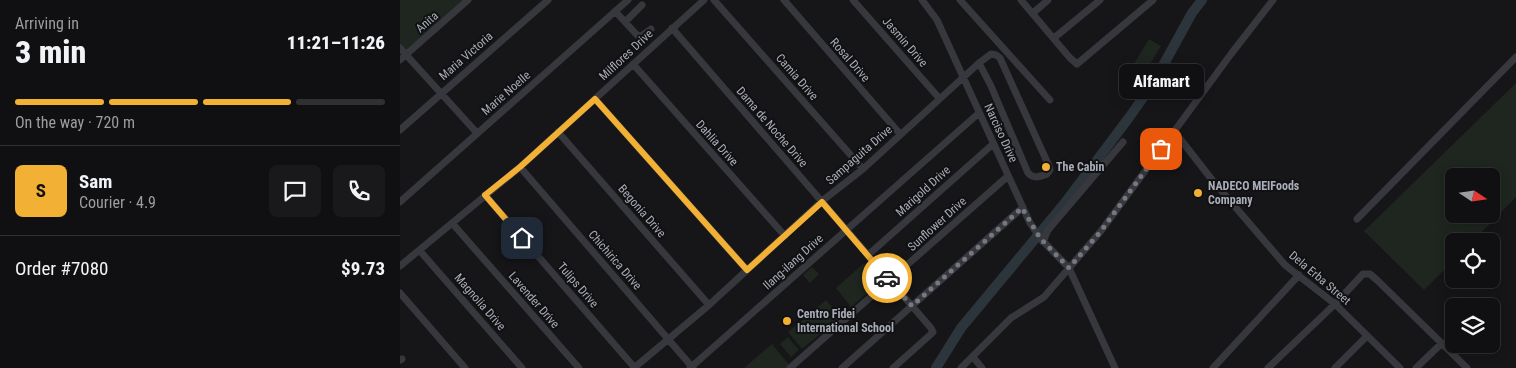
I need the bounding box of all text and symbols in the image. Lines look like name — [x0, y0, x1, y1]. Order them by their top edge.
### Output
street label: Anita — [413, 8, 441, 35]
text: Arriving in — [15, 14, 79, 33]
street label: Jasmin Drive — [880, 14, 931, 70]
street label: Milflores Drive — [596, 26, 656, 83]
street label: Maria Victoria — [436, 29, 496, 83]
text: 11:21–11:26 — [287, 31, 385, 54]
text: 3 min — [15, 33, 86, 71]
street label: Rosal Drive — [827, 35, 873, 85]
street label: Camia Drive — [773, 51, 821, 103]
callout: Alfamart — [1118, 64, 1204, 99]
street label: Marie Noelle — [479, 68, 533, 118]
text: Alfamart — [1133, 72, 1190, 91]
street label: Dama de Noche Drive — [733, 84, 811, 170]
street label: Narciso Drive — [981, 101, 1021, 165]
text: On the way · 720 m — [15, 113, 135, 132]
street label: Dahlia Drive — [693, 117, 741, 169]
street label: Sampaguita Drive — [823, 122, 895, 188]
pin — [1140, 128, 1182, 170]
icon: bag — [1147, 135, 1175, 163]
place label: The Cabin — [1056, 160, 1104, 174]
marker: The Cabin — [1040, 161, 1052, 173]
street label: Marigold Drive — [893, 163, 953, 219]
button: chat — [269, 165, 321, 217]
button: phone — [333, 165, 385, 217]
north arrow — [1445, 168, 1500, 222]
map controls — [1445, 168, 1500, 353]
text: Sam — [79, 170, 112, 193]
text: S — [36, 179, 46, 202]
place label: NADECO MEIFoods Company — [1208, 179, 1300, 207]
street label: Begonia Drive — [615, 182, 669, 240]
marker: NADECO MEIFoods Company — [1192, 187, 1204, 199]
text: Courier · 4.9 — [79, 193, 156, 212]
street label: Sunflower Drive — [905, 194, 969, 254]
pin — [501, 217, 543, 259]
icon: home — [508, 224, 536, 252]
street label: Chichirica Drive — [585, 228, 645, 293]
street label: Ilang-ilang Drive — [760, 231, 826, 293]
button: locate — [1445, 233, 1500, 288]
street label: Dela Erba Street — [1286, 248, 1354, 308]
courier — [862, 253, 912, 303]
text: Order #7080 — [15, 257, 108, 280]
text: $9.73 — [341, 257, 385, 280]
street label: Tulips Drive — [555, 260, 602, 311]
icon: car — [873, 264, 901, 292]
street label: Lavender Drive — [506, 269, 562, 331]
street label: Magnolia Drive — [452, 271, 509, 333]
button: layers — [1445, 298, 1500, 353]
place label: Centro Fidei International School — [797, 307, 894, 335]
marker: Centro Fidei International School — [781, 315, 793, 327]

